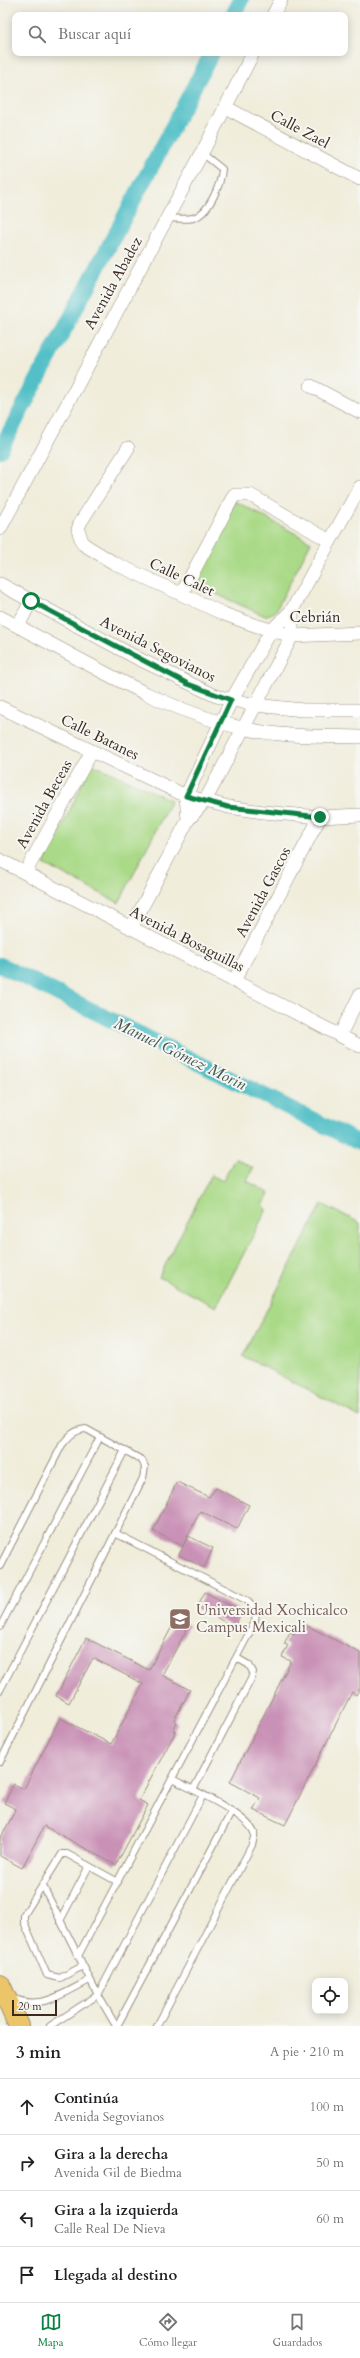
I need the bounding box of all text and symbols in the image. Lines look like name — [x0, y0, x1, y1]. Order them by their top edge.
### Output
search box — [12, 12, 348, 56]
icon: search — [26, 23, 48, 45]
text: Buscar aquí — [58, 24, 131, 44]
street label: Calle Zael — [267, 105, 333, 153]
street label: Avenida Abadez — [79, 233, 147, 333]
street label: Calle Calet — [146, 553, 218, 601]
route start — [22, 592, 40, 610]
street label: Cebrián — [289, 607, 341, 627]
street label: Avenida Segovianos — [97, 611, 219, 687]
street label: Calle Batanes — [58, 709, 142, 765]
street label: Avenida Beceas — [11, 756, 77, 852]
route end — [311, 808, 329, 826]
street label: Avenida Gascos — [231, 843, 295, 941]
street label: Avenida Bosaguillas — [126, 901, 248, 977]
water label: Manuel Gómez Morin — [110, 1012, 250, 1096]
place label: Universidad Xochicalco Campus Mexicali — [196, 1600, 348, 1637]
school or university icon: Universidad Xochicalco Campus Mexicali — [167, 1606, 193, 1632]
map controls — [312, 1978, 348, 2014]
button: locate — [312, 1978, 348, 2014]
scale bar — [12, 1998, 57, 2017]
text: 20 m — [18, 1999, 42, 2014]
text: 3 min — [16, 2041, 61, 2064]
text: A pie · 210 m — [270, 2043, 344, 2061]
text: Continúa — [54, 2088, 119, 2108]
icon: ahead — [16, 2096, 38, 2118]
text: 100 m — [310, 2098, 344, 2116]
text: Avenida Segovianos — [54, 2108, 164, 2126]
text: Gira a la derecha — [54, 2144, 168, 2164]
icon: right — [16, 2152, 38, 2174]
text: 50 m — [316, 2154, 344, 2172]
text: Avenida Gil de Biedma — [54, 2164, 182, 2182]
text: Gira a la izquierda — [54, 2200, 178, 2220]
icon: left — [16, 2208, 38, 2230]
text: 60 m — [316, 2210, 344, 2228]
text: Calle Real De Nieva — [54, 2220, 166, 2238]
icon: arrive — [16, 2264, 38, 2286]
text: Llegada al destino — [54, 2265, 177, 2285]
tab: Mapa — [38, 2311, 63, 2350]
tab: Cómo llegar — [139, 2311, 197, 2350]
tab: Guardados — [273, 2311, 322, 2350]

